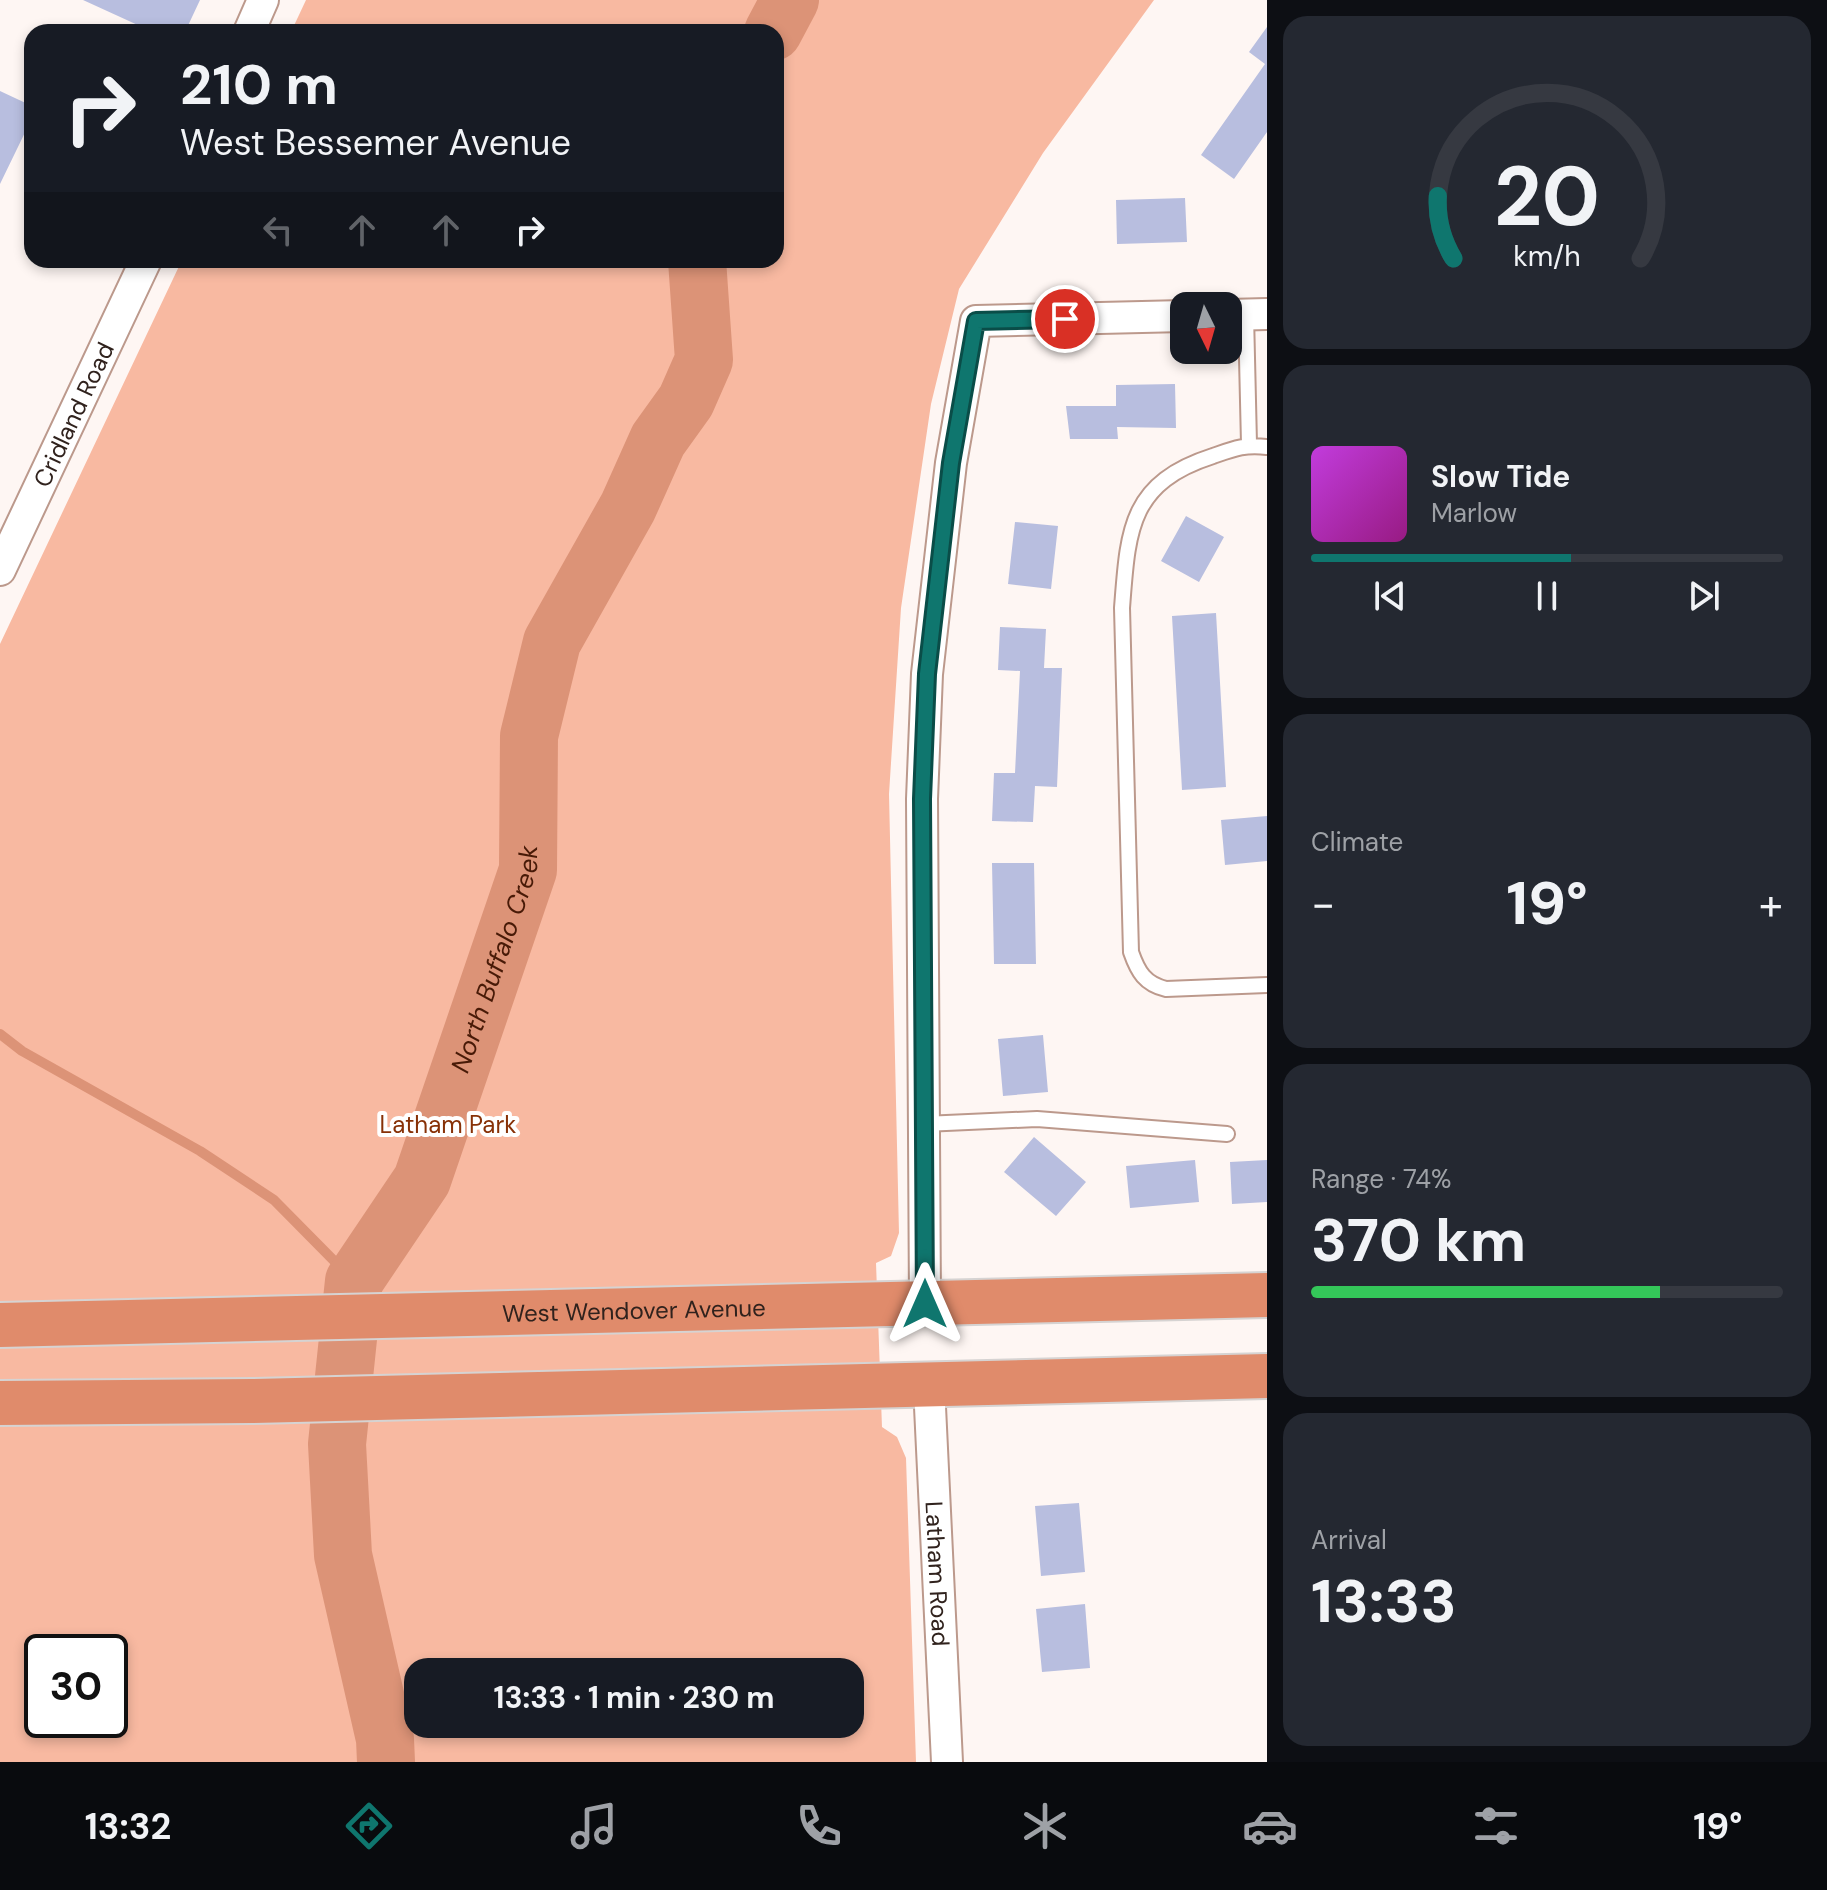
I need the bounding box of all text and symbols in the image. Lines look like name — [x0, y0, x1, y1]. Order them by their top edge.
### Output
text: 210 m — [180, 48, 338, 121]
icon: right — [48, 56, 152, 160]
text: West Bessemer Avenue — [180, 119, 571, 166]
text: 20 — [1494, 141, 1600, 250]
icon: left — [256, 208, 300, 252]
icon: ahead — [340, 208, 384, 252]
icon: ahead — [424, 208, 468, 252]
icon: right — [508, 208, 552, 252]
text: km/h — [1513, 238, 1581, 275]
pin — [1031, 285, 1099, 353]
north arrow — [1170, 292, 1242, 364]
map controls — [1170, 292, 1242, 364]
icon: arrive — [1043, 297, 1087, 341]
street label: Cridland Road — [26, 337, 121, 492]
text: Slow Tide — [1431, 457, 1570, 496]
text: Marlow — [1431, 496, 1517, 530]
icon: previous — [1368, 574, 1412, 618]
icon: pause — [1525, 574, 1569, 618]
icon: next — [1682, 574, 1726, 618]
text: Climate — [1311, 825, 1403, 859]
water label: North Buffalo Creek — [443, 845, 545, 1077]
text: 19° — [1506, 864, 1588, 943]
text: − — [1311, 875, 1335, 933]
text: + — [1759, 875, 1783, 933]
park label: Latham Park — [380, 1109, 516, 1140]
text: Range · 74% — [1311, 1162, 1451, 1196]
text: 370 km — [1311, 1201, 1526, 1280]
position arrow — [883, 1262, 967, 1346]
street label: West Wendover Avenue — [502, 1291, 766, 1329]
street label: Latham Road — [919, 1500, 957, 1647]
text: Arrival — [1311, 1523, 1387, 1557]
text: 13:33 — [1311, 1562, 1457, 1641]
speed limit sign: 30 — [24, 1634, 128, 1738]
text: 13:33 · 1 min · 230 m — [494, 1678, 774, 1717]
icon: directions — [341, 1798, 397, 1854]
icon: music — [566, 1798, 622, 1854]
icon: phone — [791, 1798, 847, 1854]
icon: climate — [1017, 1798, 1073, 1854]
icon: car — [1242, 1798, 1298, 1854]
icon: filters — [1468, 1798, 1524, 1854]
text: 13:32 — [85, 1803, 171, 1850]
text: 19° — [1693, 1803, 1742, 1850]

